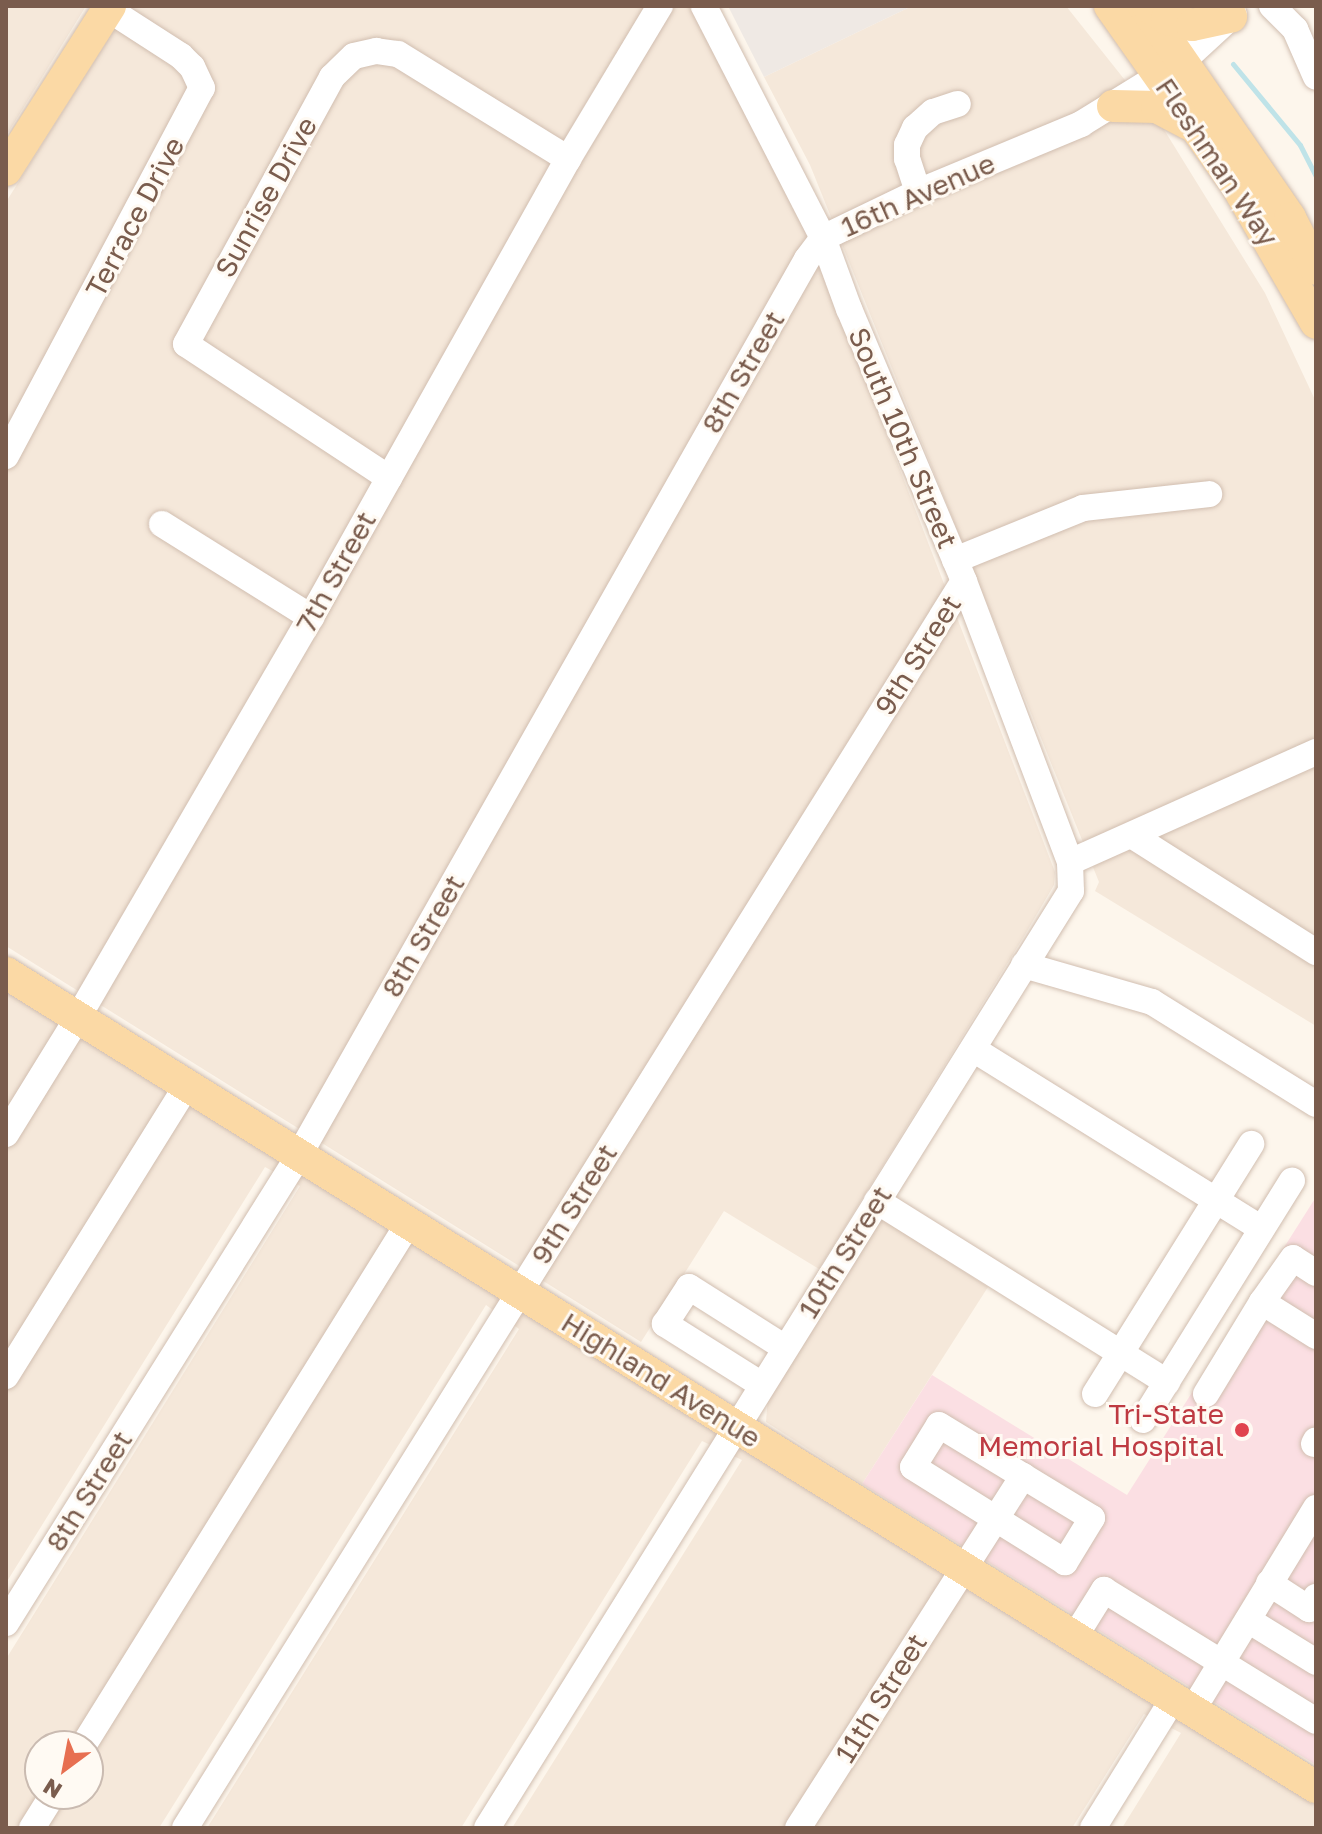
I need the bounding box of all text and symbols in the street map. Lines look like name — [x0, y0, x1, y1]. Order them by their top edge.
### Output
street label: Fleshman Way — [1149, 72, 1285, 252]
street label: Sunrise Drive — [208, 111, 324, 283]
street label: Terrace Drive — [79, 131, 191, 303]
street label: 16th Avenue — [836, 146, 1000, 244]
street label: 8th Street — [695, 305, 791, 439]
street label: South 10th Street — [841, 323, 965, 553]
street label: 7th Street — [289, 506, 383, 638]
street label: 9th Street — [868, 589, 968, 721]
street label: 8th Street — [375, 869, 471, 1003]
street label: 9th Street — [524, 1138, 624, 1270]
street label: 10th Street — [791, 1180, 899, 1324]
street label: Highland Avenue — [555, 1305, 767, 1455]
place label: Tri-State Memorial Hospital — [978, 1397, 1224, 1463]
marker: Tri-State Memorial Hospital — [1231, 1419, 1253, 1441]
street label: 8th Street — [39, 1425, 139, 1557]
street label: 11th Street — [828, 1627, 934, 1769]
north arrow — [24, 1730, 104, 1810]
text: N — [38, 1773, 66, 1805]

